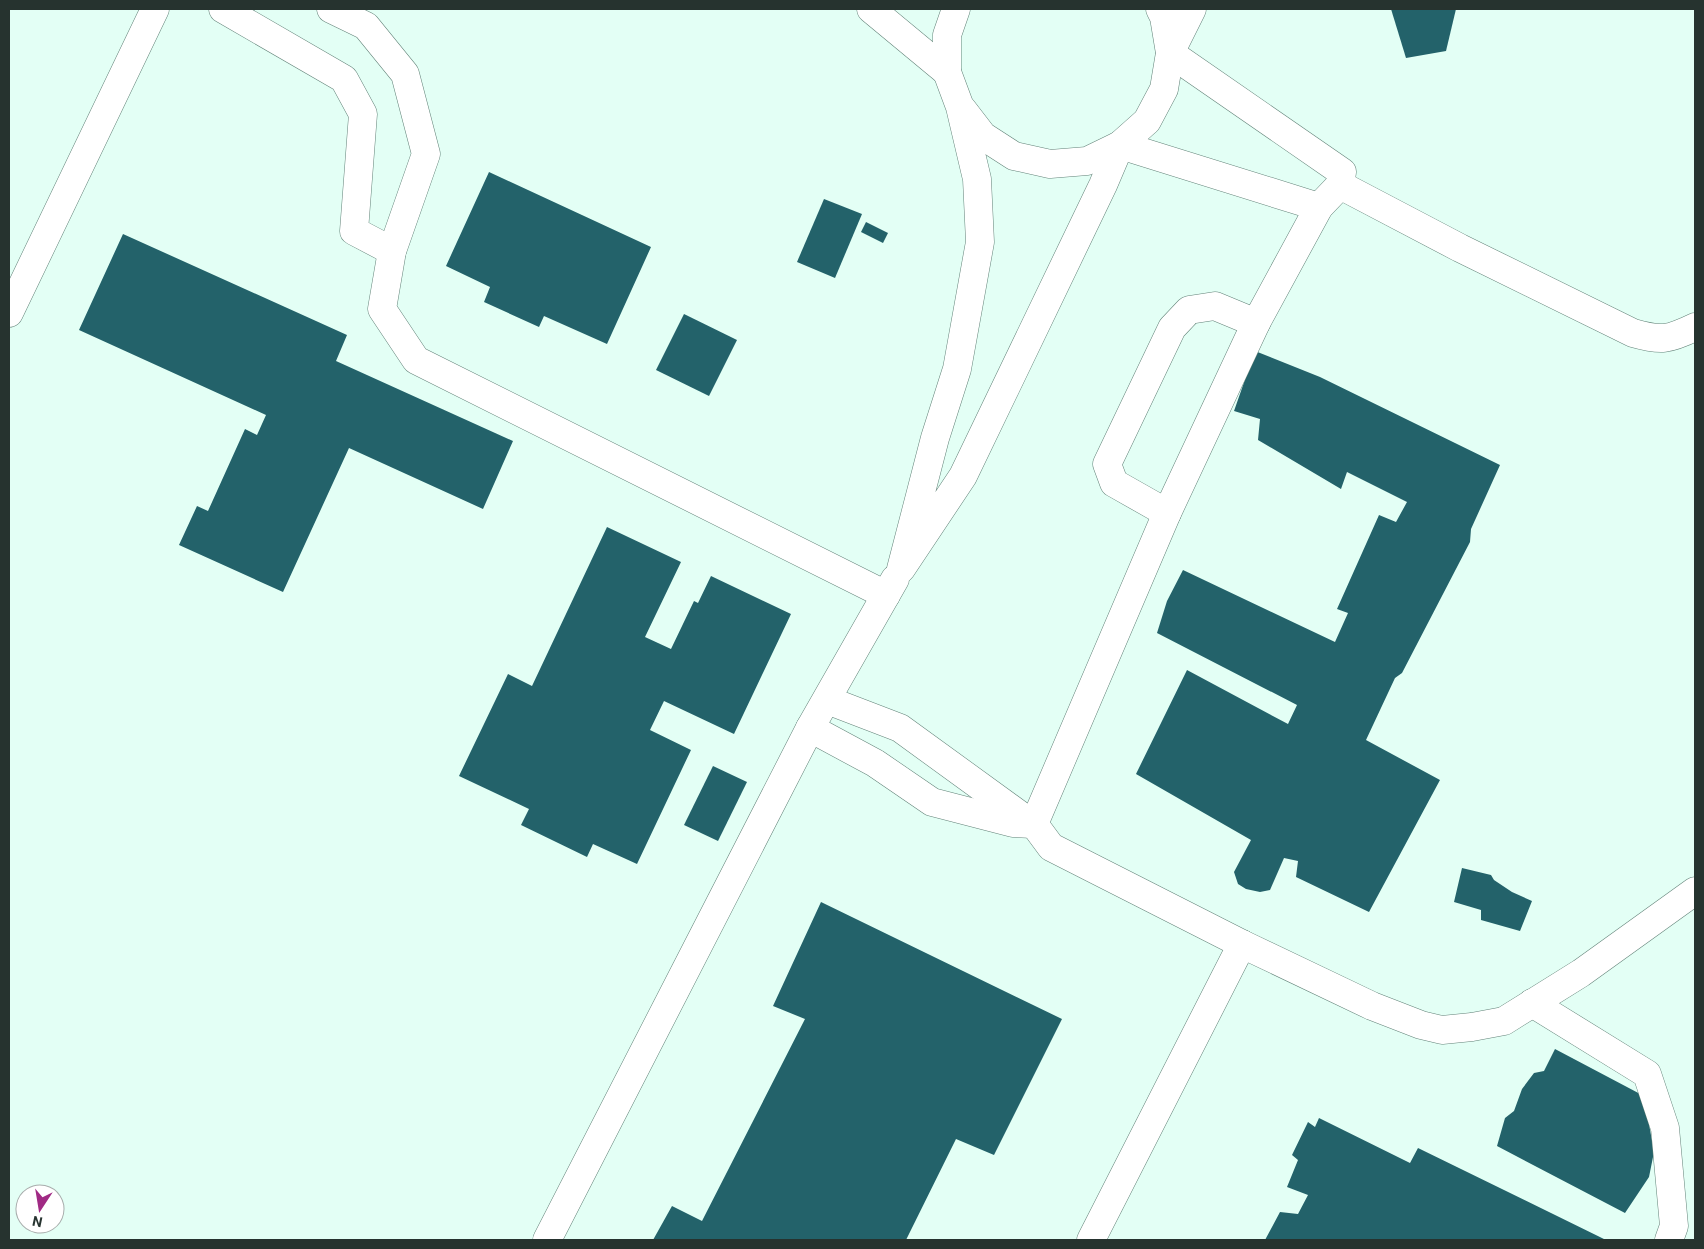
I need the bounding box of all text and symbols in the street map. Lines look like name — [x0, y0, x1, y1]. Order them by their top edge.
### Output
north arrow — [15, 1184, 65, 1234]
text: N — [31, 1213, 44, 1231]

